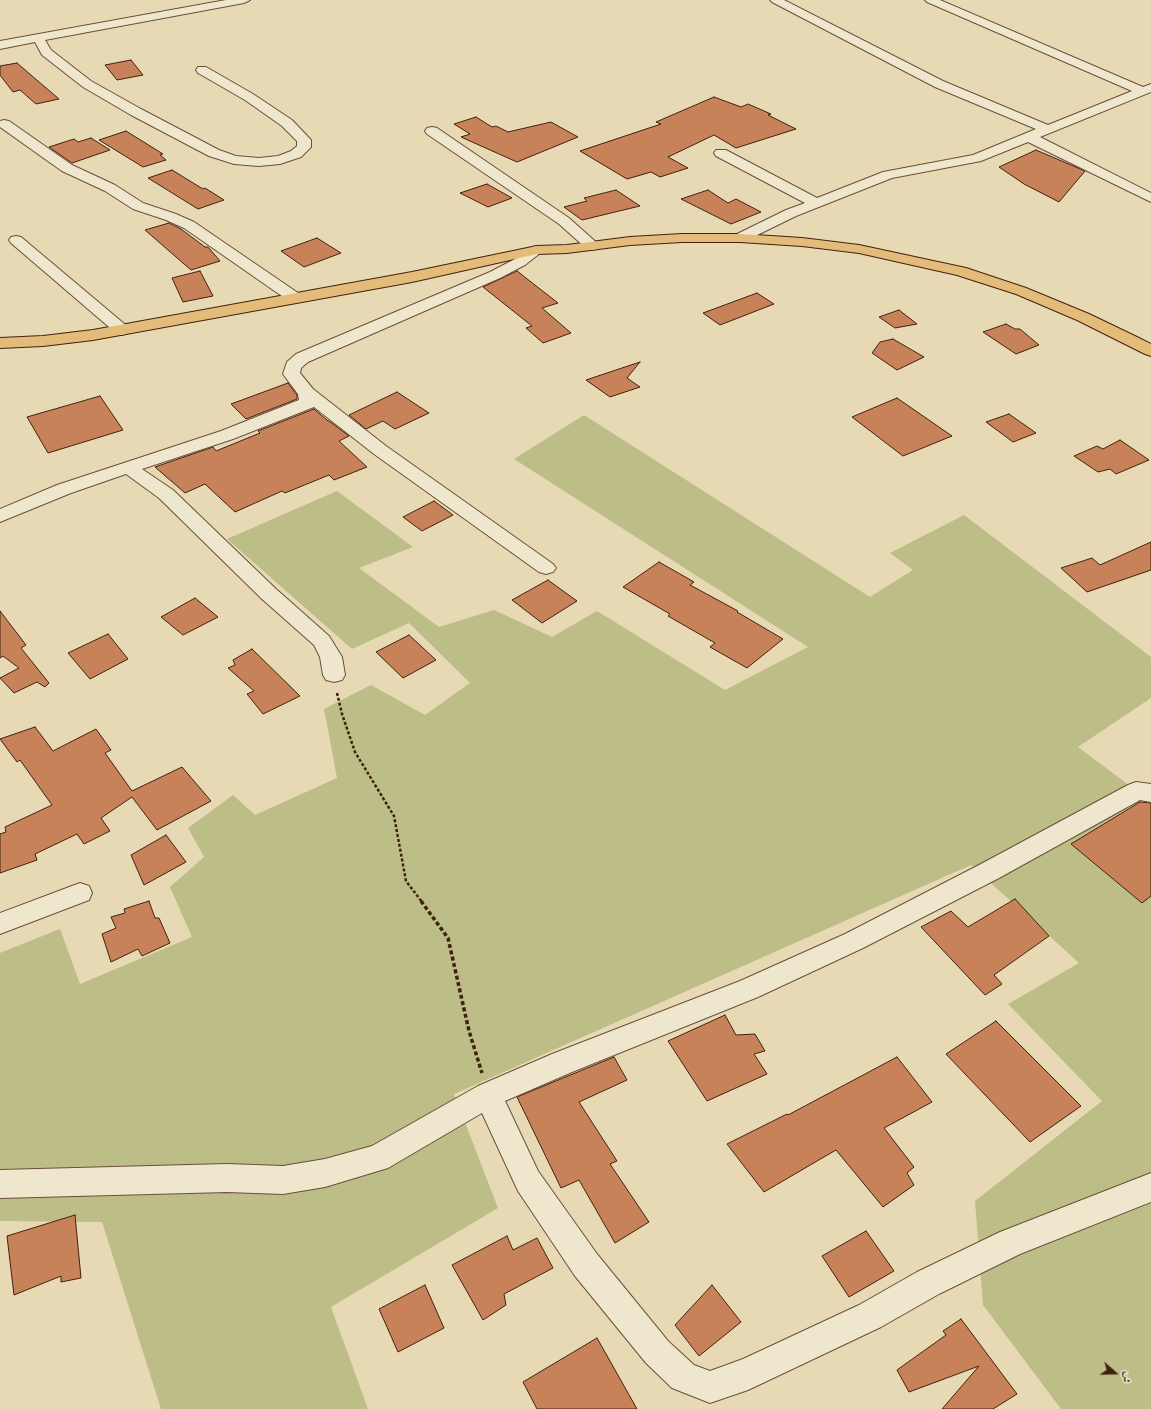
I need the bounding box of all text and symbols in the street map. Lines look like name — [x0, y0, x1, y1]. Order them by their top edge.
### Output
north arrow — [1095, 1353, 1135, 1393]
text: ش — [1118, 1370, 1135, 1385]

